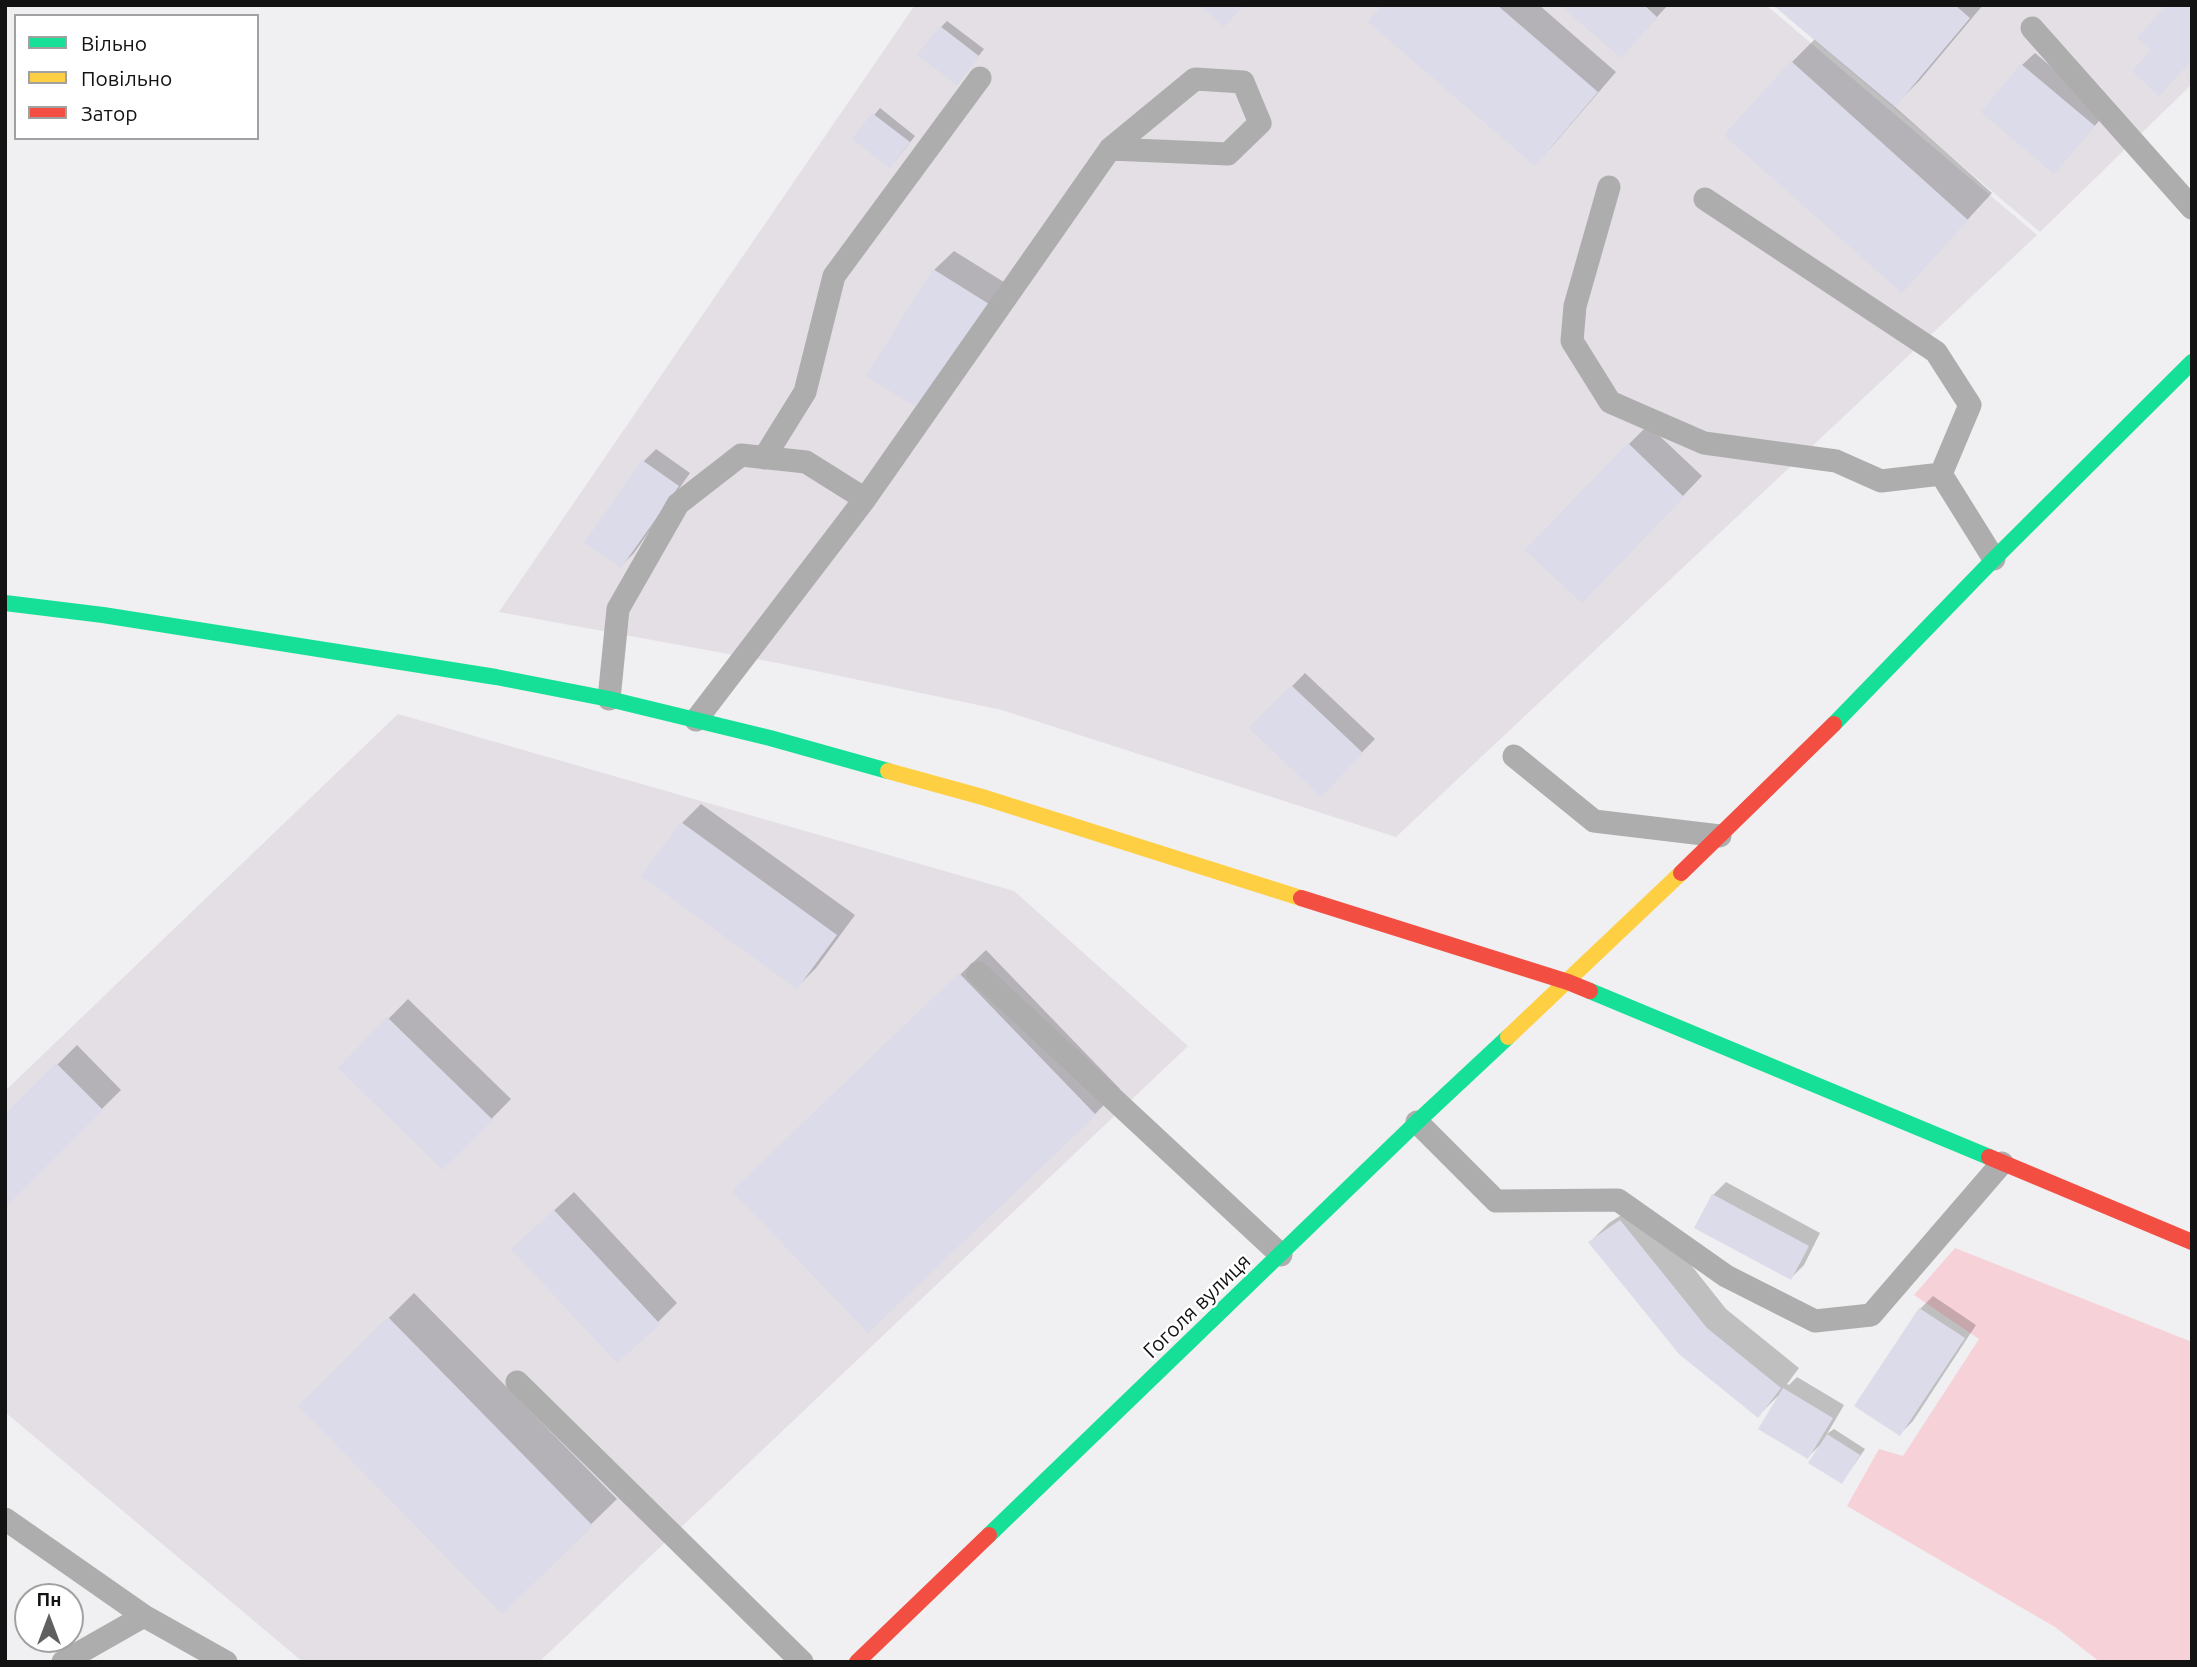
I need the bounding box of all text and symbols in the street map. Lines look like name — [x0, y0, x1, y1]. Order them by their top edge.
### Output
legend — [14, 14, 259, 140]
text: Вільно — [81, 31, 147, 55]
text: Повільно — [81, 66, 172, 90]
text: Затор — [81, 101, 137, 125]
street label: Гоголя вулиця — [1138, 1249, 1256, 1363]
north arrow — [14, 1583, 84, 1653]
text: Пн — [37, 1588, 61, 1610]

